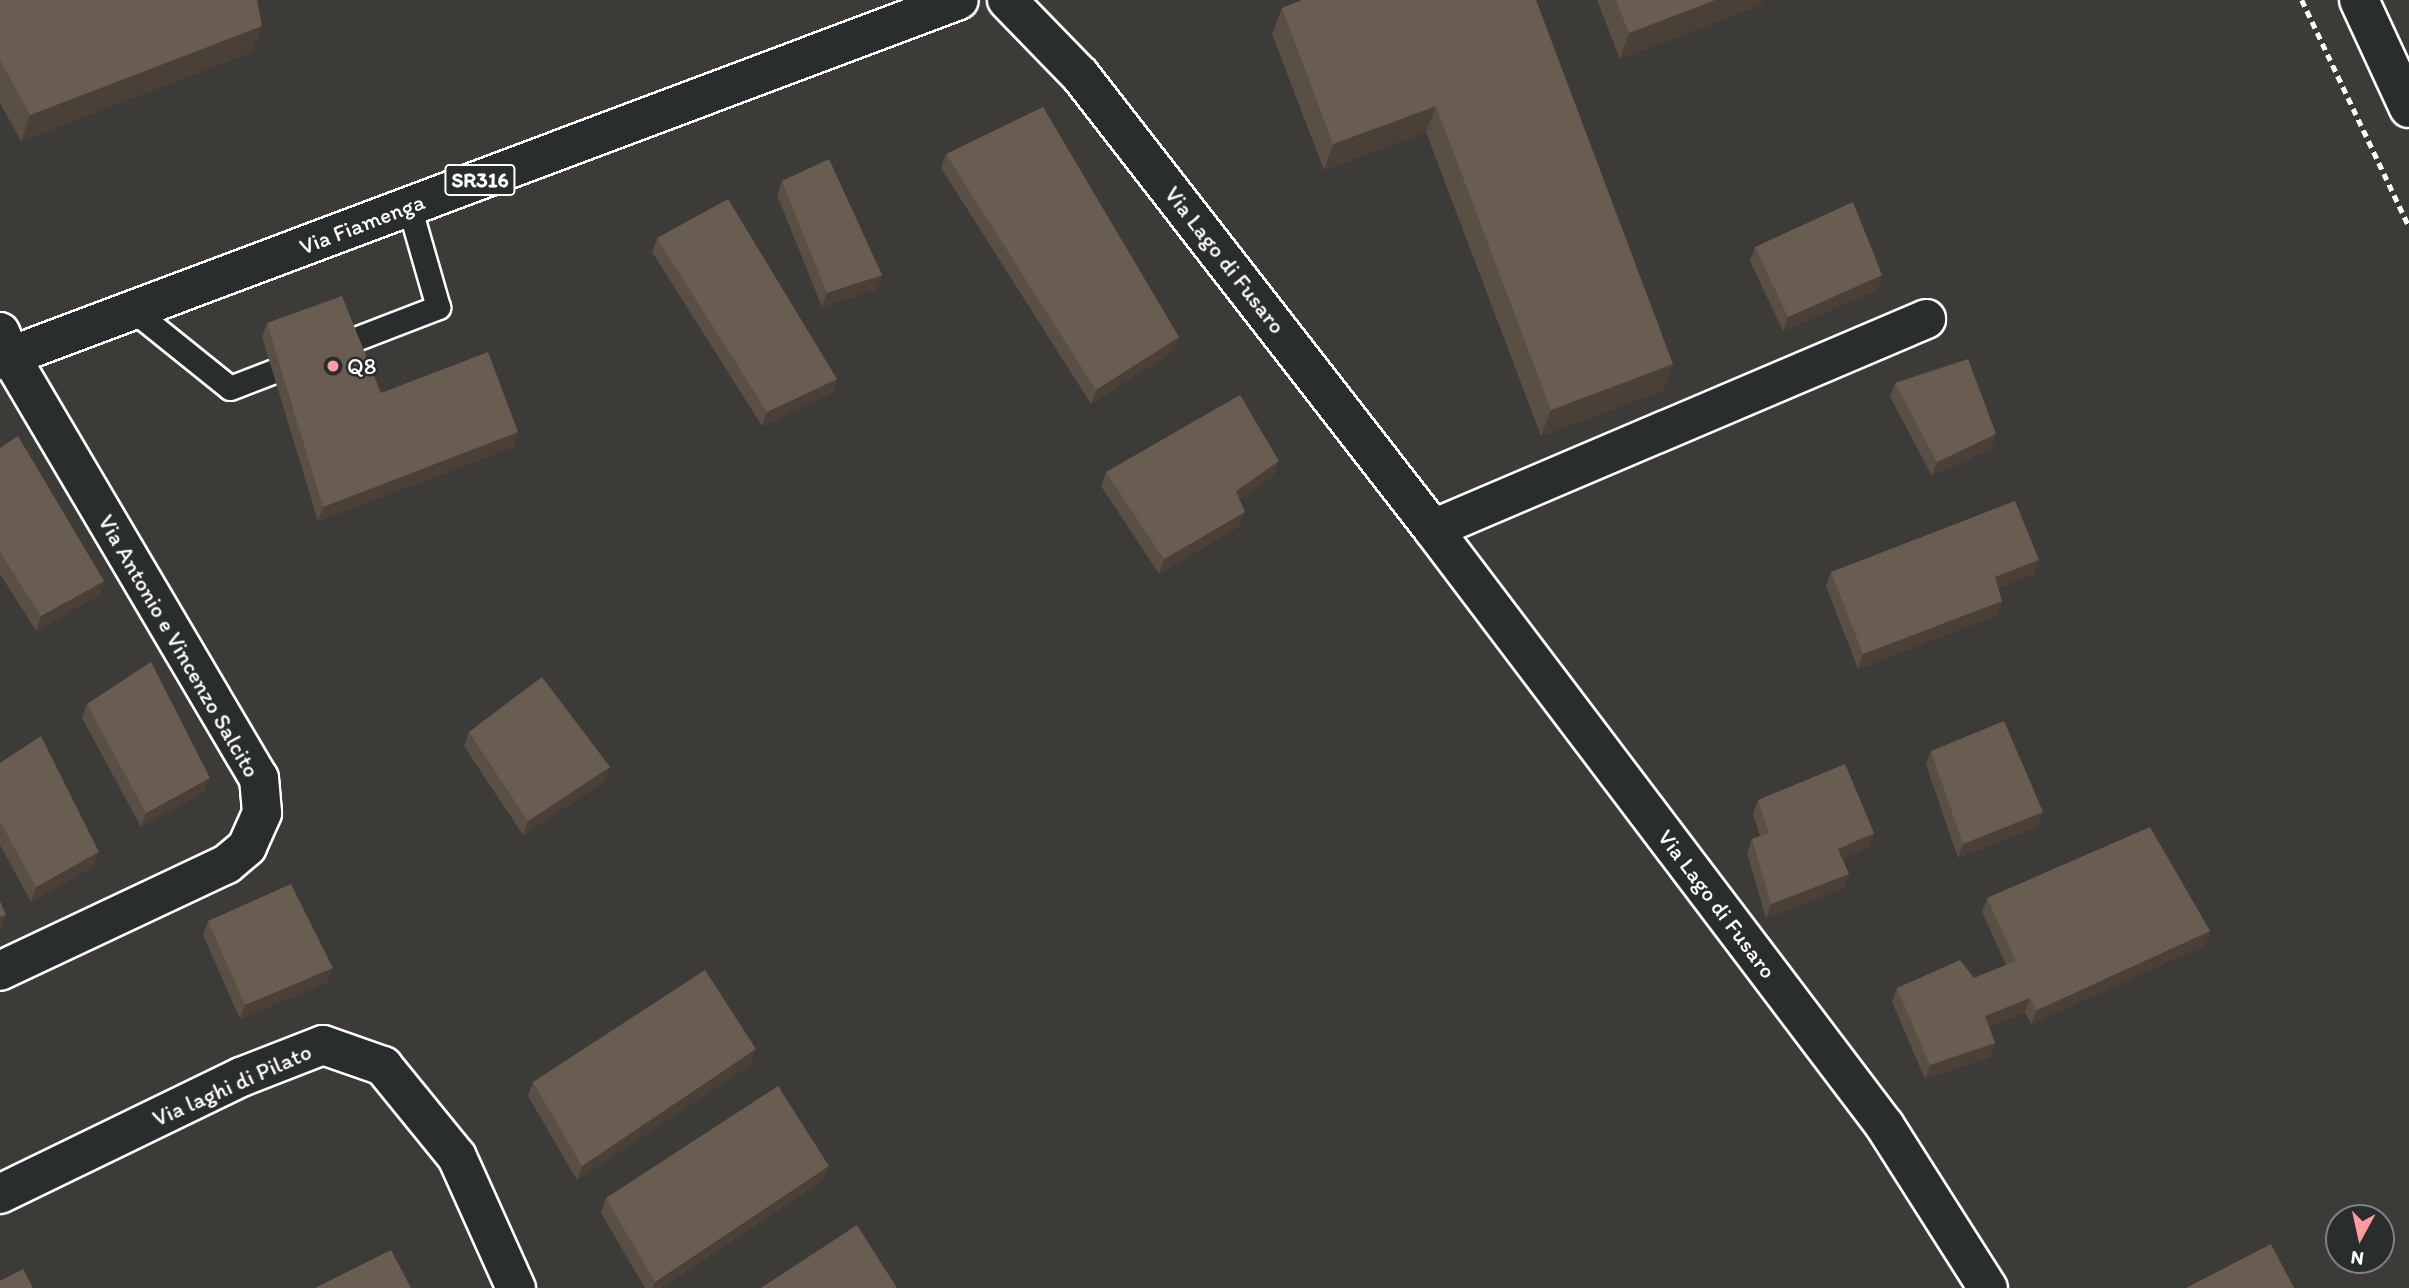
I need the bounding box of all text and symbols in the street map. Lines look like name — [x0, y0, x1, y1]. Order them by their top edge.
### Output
road number: SR316 — [443, 162, 517, 198]
street label: Via Lago di Fusaro — [1159, 181, 1291, 339]
street label: Via Fiamenga — [296, 188, 428, 260]
place label: Q8 — [347, 352, 376, 380]
marker: Q8 — [325, 358, 341, 374]
street label: Via Antonio e Vincenzo Salcito — [92, 510, 266, 782]
street label: Via Lago di Fusaro — [1652, 825, 1782, 983]
street label: Via laghi di Pilato — [149, 1038, 315, 1132]
north arrow — [2325, 1204, 2395, 1274]
text: N — [2349, 1246, 2365, 1271]

